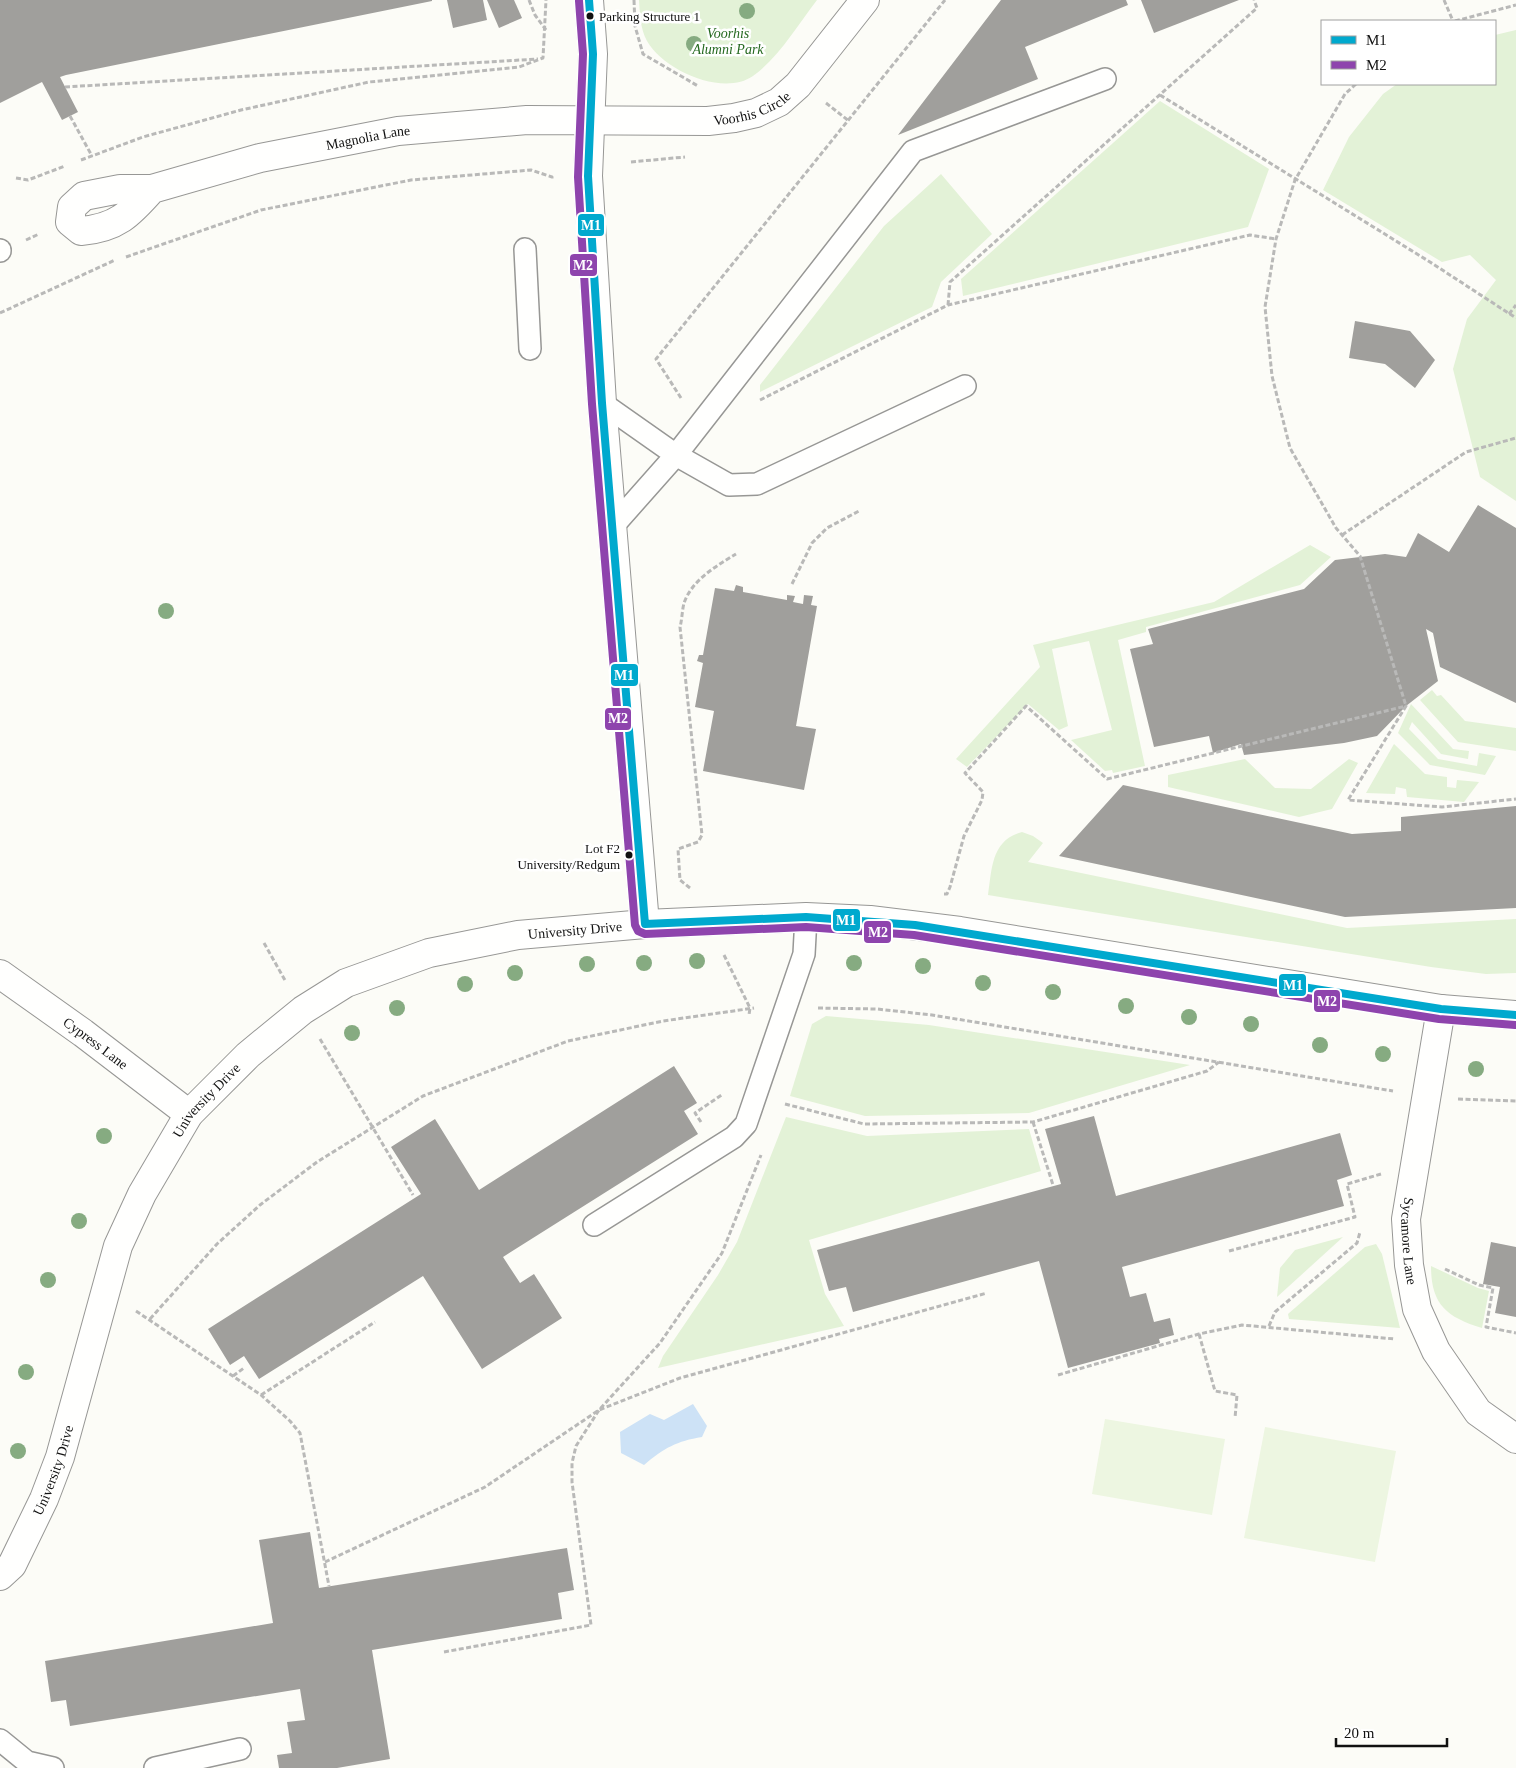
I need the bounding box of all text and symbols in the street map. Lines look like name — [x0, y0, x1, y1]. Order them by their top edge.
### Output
place label: Parking Structure 1 — [599, 9, 700, 24]
marker: Parking Structure 1 — [585, 11, 595, 21]
legend — [1321, 20, 1496, 85]
park label: Voorhis Alumni Park — [691, 26, 764, 57]
text: M1 — [1366, 32, 1387, 48]
text: M2 — [1366, 57, 1387, 73]
street label: Voorhis Circle — [713, 89, 793, 128]
street label: Magnolia Lane — [325, 123, 411, 153]
line badge: M1 — [577, 213, 605, 237]
text: M1 — [581, 218, 601, 233]
line badge: M2 — [569, 253, 598, 277]
text: M2 — [573, 258, 593, 273]
line badge: M1 — [610, 663, 639, 687]
text: M1 — [614, 668, 634, 683]
line badge: M2 — [604, 707, 632, 731]
text: M2 — [608, 711, 628, 726]
place label: Lot F2 University/Redgum — [517, 841, 620, 872]
marker: Lot F2 University/Redgum — [624, 850, 634, 860]
line badge: M1 — [832, 908, 861, 932]
text: M1 — [836, 913, 856, 928]
street label: University Drive — [527, 919, 623, 942]
line badge: M2 — [863, 920, 892, 944]
text: M2 — [868, 925, 888, 940]
line badge: M1 — [1278, 973, 1307, 997]
text: M1 — [1283, 978, 1303, 993]
line badge: M2 — [1313, 989, 1341, 1013]
text: M2 — [1317, 994, 1337, 1009]
street label: Cypress Lane — [60, 1014, 131, 1072]
street label: University Drive — [170, 1060, 243, 1140]
street label: Sycamore Lane — [1398, 1196, 1419, 1286]
street label: University Drive — [30, 1424, 76, 1518]
scale bar — [1336, 1716, 1447, 1748]
text: 20 m — [1344, 1725, 1375, 1741]

